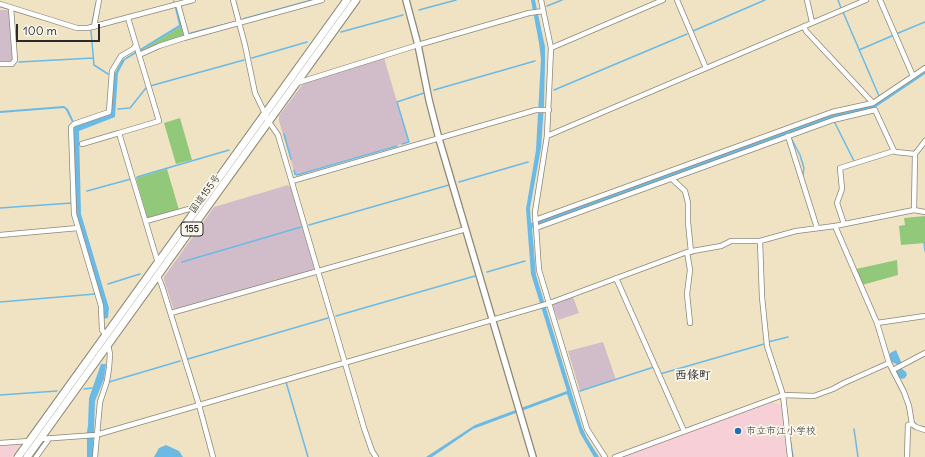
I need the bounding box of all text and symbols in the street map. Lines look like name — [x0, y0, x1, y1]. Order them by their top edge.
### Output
scale bar — [18, 16, 102, 42]
text: 100 m — [23, 23, 57, 38]
street label: 国道155号 — [187, 172, 223, 216]
road number: 155 — [181, 222, 203, 236]
district label: 西條町 — [675, 369, 711, 383]
place label: 市立市江小学校 — [746, 425, 816, 437]
marker: 市立市江小学校 — [733, 426, 743, 436]

